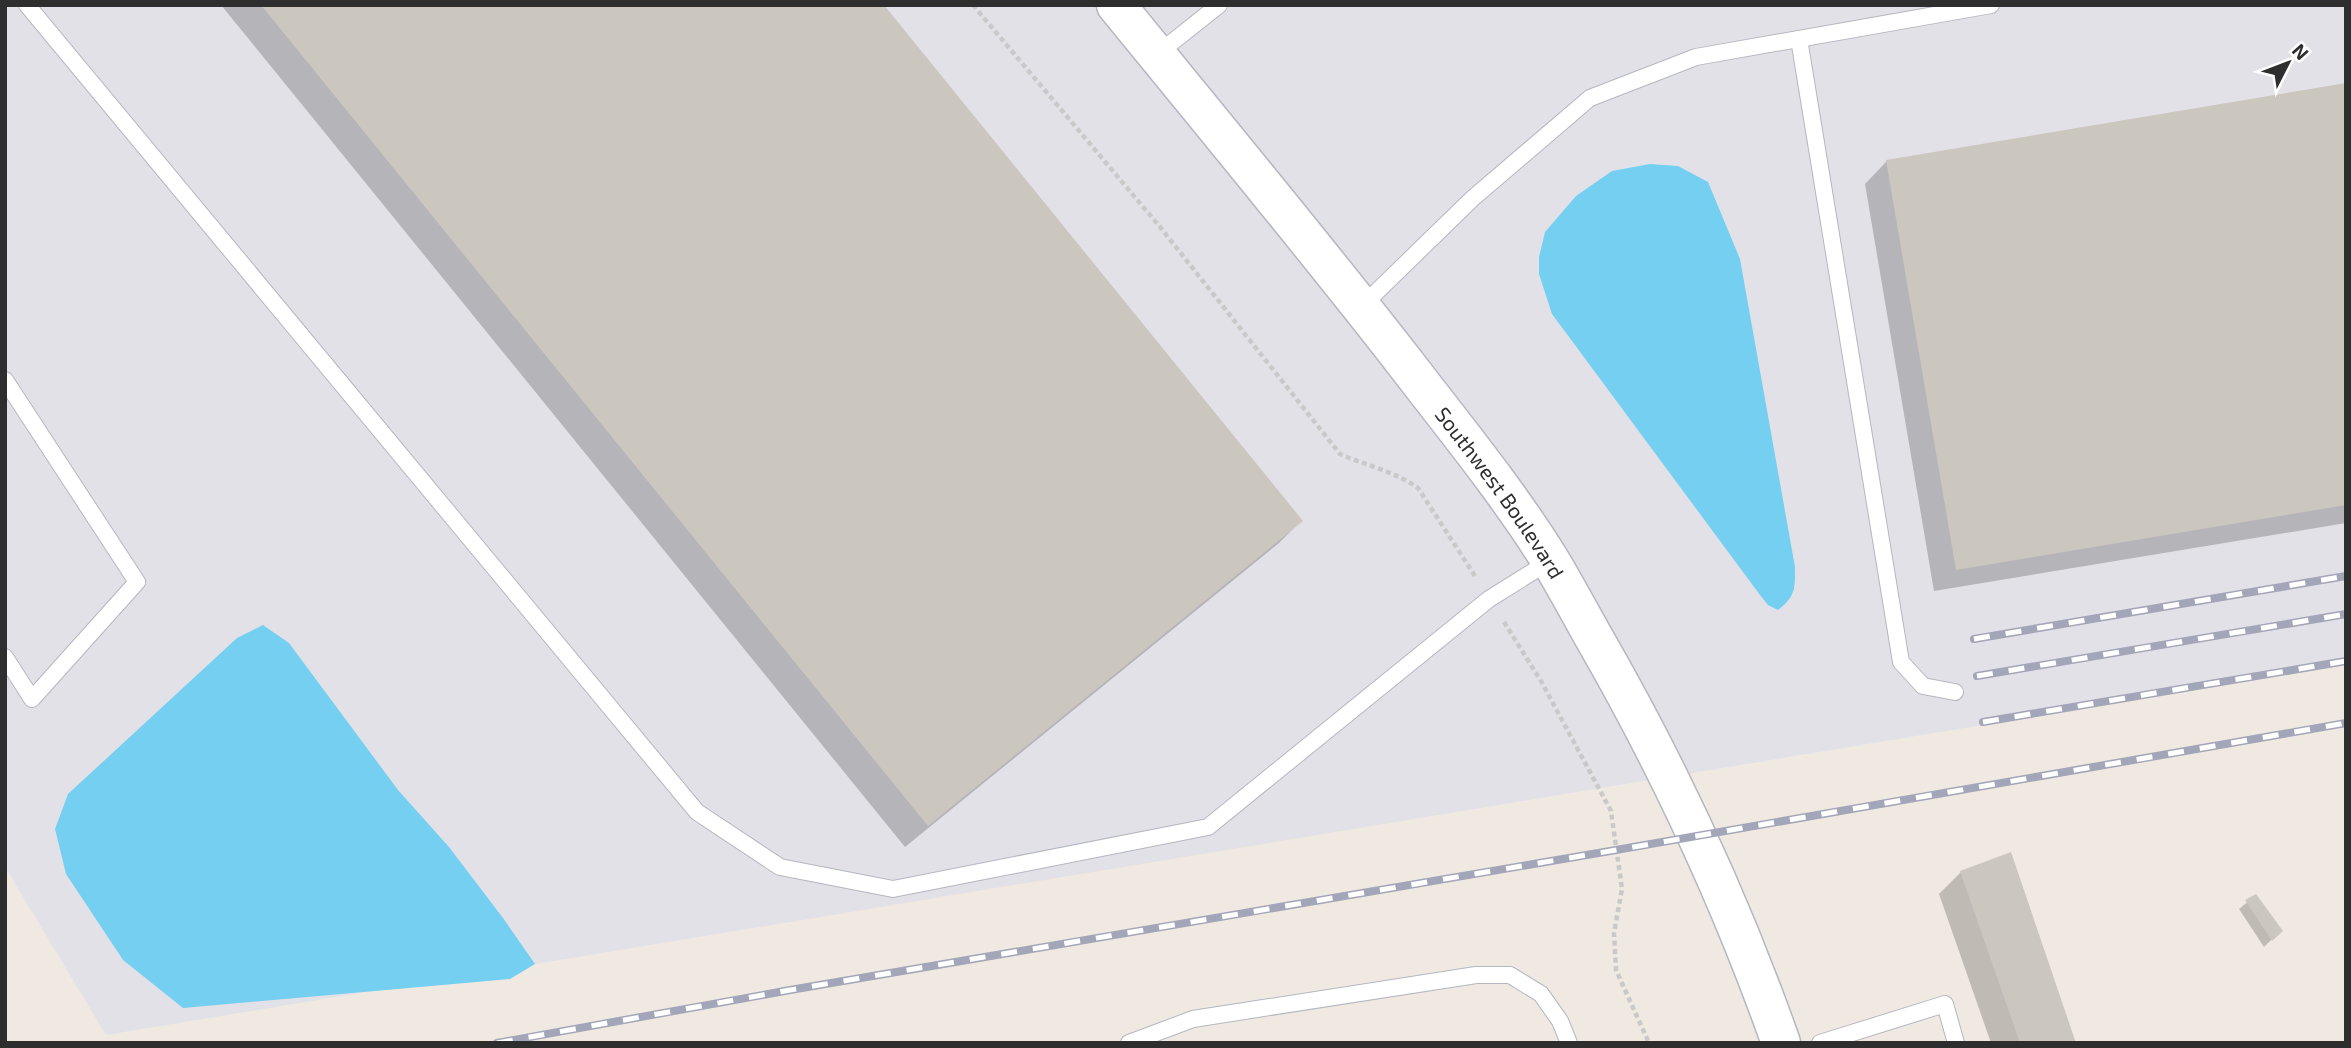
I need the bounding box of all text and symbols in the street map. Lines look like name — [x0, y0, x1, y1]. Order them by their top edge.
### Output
north arrow — [2253, 28, 2323, 98]
text: N — [2288, 38, 2314, 64]
street label: Southwest Boulevard — [1431, 401, 1570, 582]

